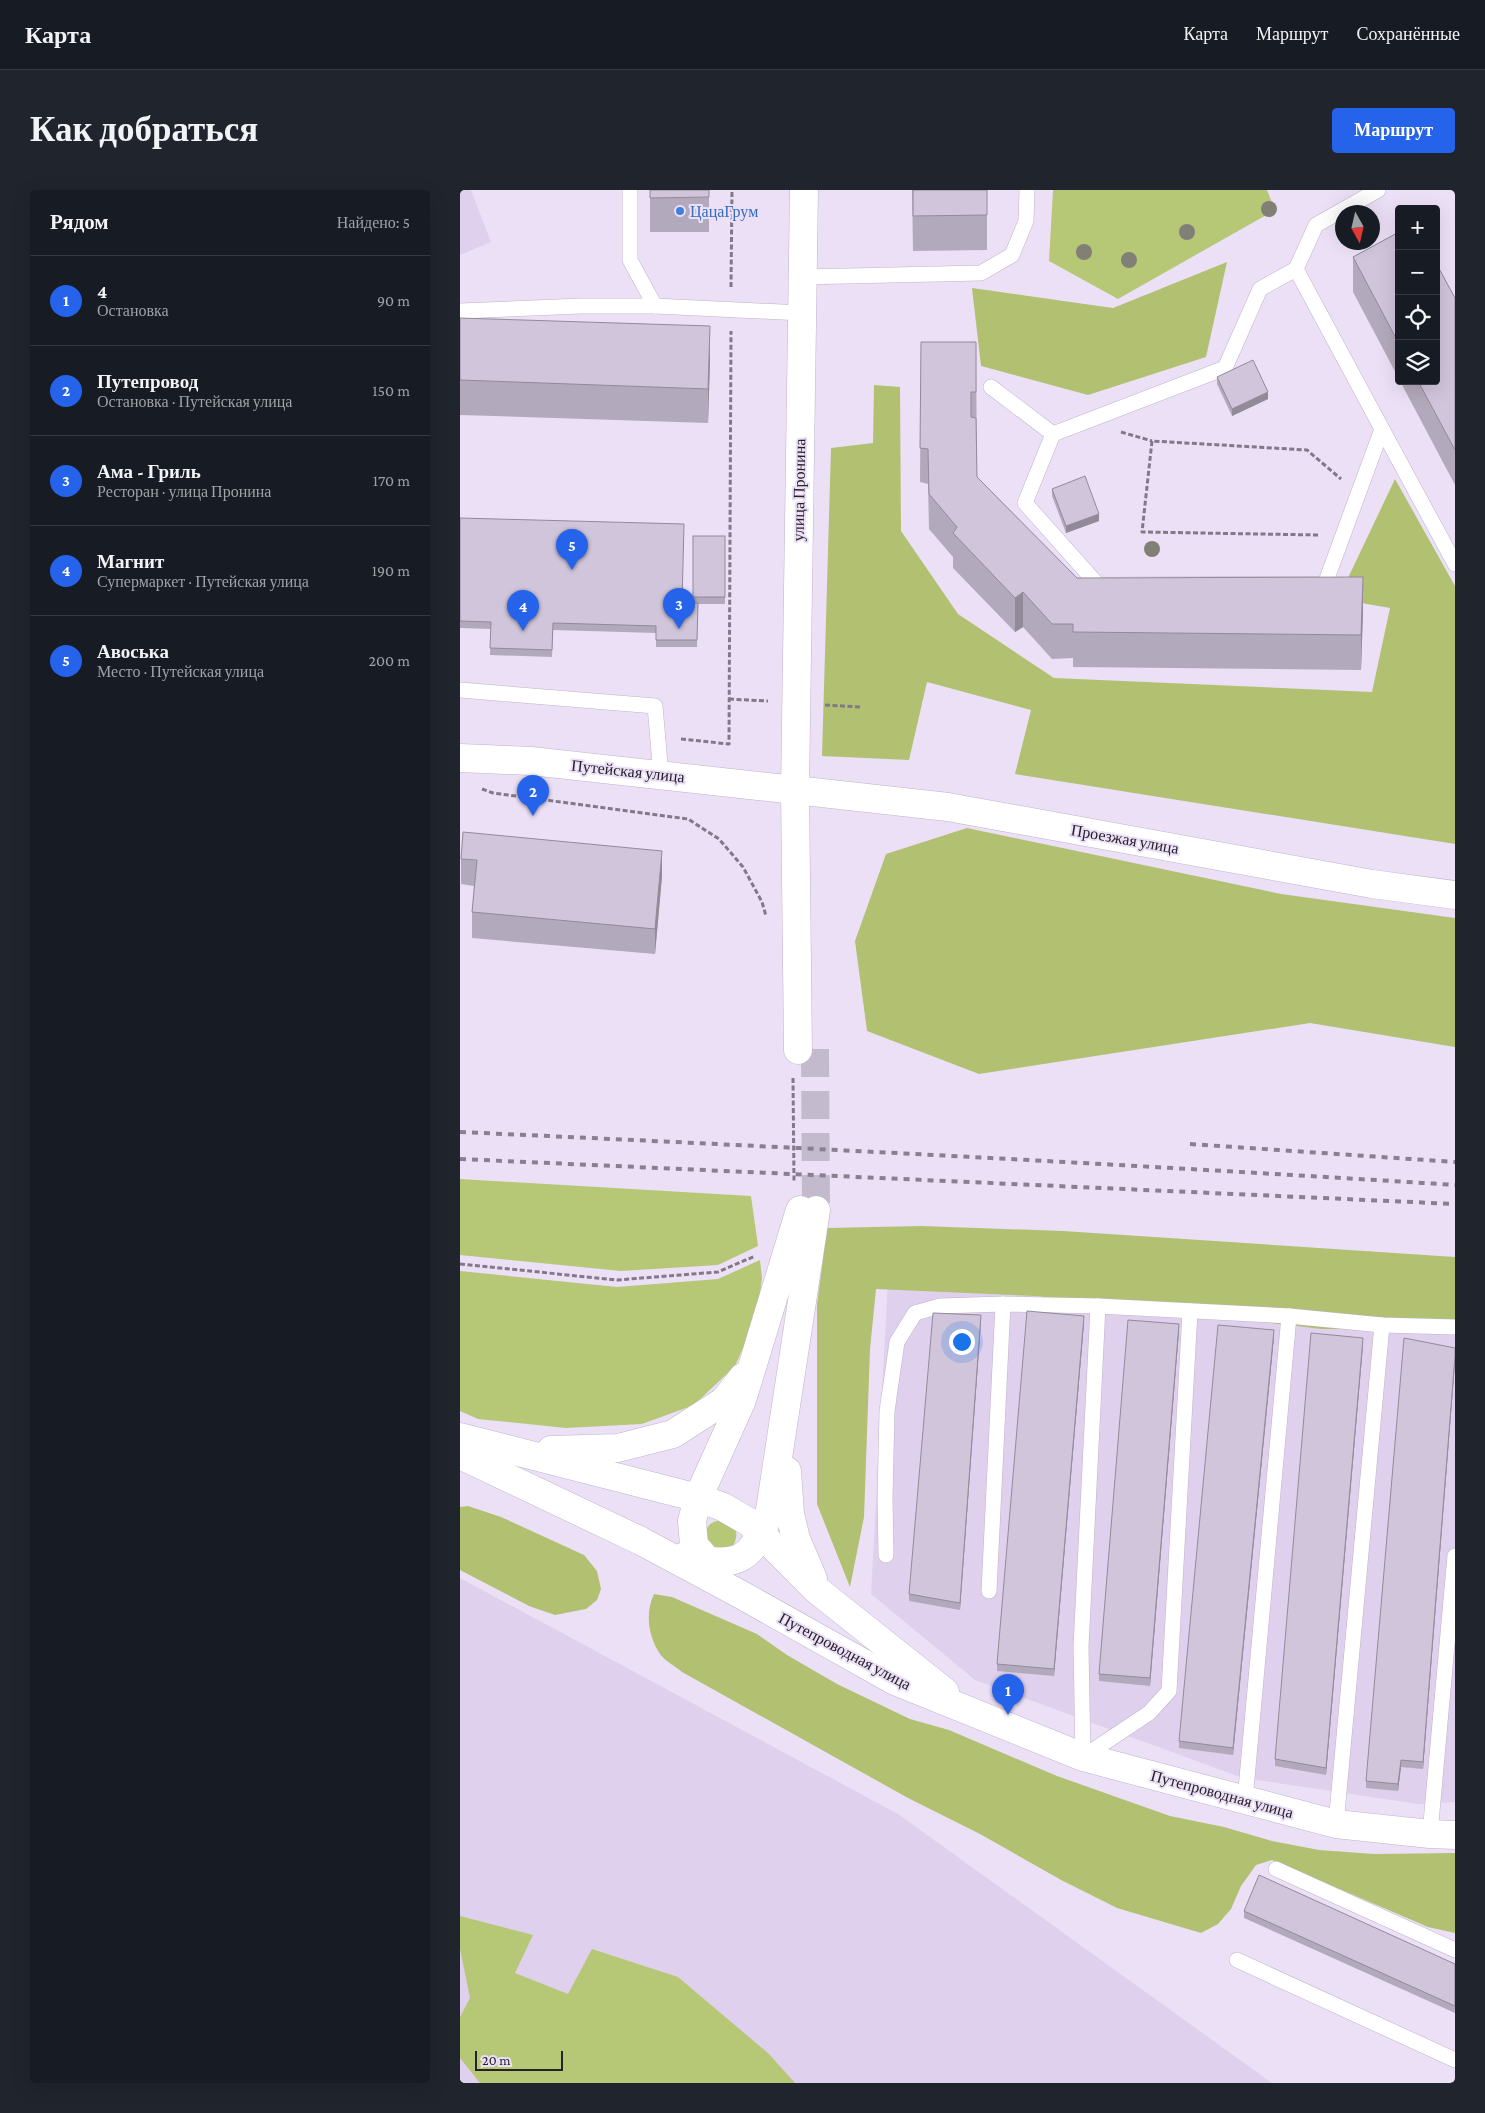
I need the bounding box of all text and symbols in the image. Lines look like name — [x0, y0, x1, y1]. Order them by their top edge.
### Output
text: Карта — [25, 21, 91, 48]
text: Карта — [1183, 24, 1228, 44]
text: Маршрут — [1256, 24, 1328, 44]
text: Сохранённые — [1356, 24, 1460, 44]
button: Маршрут — [1332, 108, 1455, 153]
text: Как добраться — [30, 110, 258, 149]
place label: ЦацаГрум — [690, 203, 758, 221]
marker: ЦацаГрум — [674, 205, 686, 217]
north arrow — [1335, 205, 1380, 250]
map controls — [1395, 205, 1440, 385]
button: + — [1395, 205, 1440, 250]
text: Рядом — [50, 210, 109, 234]
text: Найдено: 5 — [337, 214, 410, 231]
button: − — [1395, 250, 1440, 295]
text: 4 — [97, 281, 107, 302]
text: 1 — [63, 292, 69, 309]
text: 90 m — [377, 292, 410, 309]
button: locate — [1395, 295, 1440, 340]
text: Остановка — [97, 302, 169, 319]
button: layers — [1395, 340, 1440, 385]
text: Путепровод — [97, 371, 198, 392]
text: 2 — [62, 382, 70, 399]
text: 150 m — [372, 382, 410, 399]
text: Остановка · Путейская улица — [97, 393, 292, 410]
street label: улица Пронина — [790, 438, 809, 542]
text: Ама - Гриль — [97, 461, 201, 482]
text: 3 — [62, 472, 70, 489]
text: 170 m — [373, 472, 410, 489]
text: Ресторан · улица Пронина — [97, 483, 271, 500]
pin: 5 — [556, 529, 588, 570]
text: Магнит — [97, 551, 164, 572]
text: 4 — [62, 562, 70, 579]
text: 190 m — [372, 562, 410, 579]
text: Супермаркет · Путейская улица — [97, 573, 309, 590]
pin: 3 — [663, 588, 695, 629]
pin: 4 — [507, 590, 539, 631]
text: Авоська — [97, 641, 169, 662]
text: 5 — [62, 652, 70, 669]
text: 200 m — [368, 652, 410, 669]
text: Место · Путейская улица — [97, 663, 264, 680]
street label: Путейская улица — [570, 757, 685, 786]
pin: 2 — [517, 775, 549, 816]
street label: Проезжая улица — [1070, 821, 1180, 858]
your location — [949, 1329, 975, 1355]
street label: Путепроводная улица — [776, 1609, 914, 1694]
pin: 1 — [992, 1674, 1024, 1715]
street label: Путепроводная улица — [1149, 1767, 1295, 1822]
scale bar — [475, 2048, 562, 2071]
text: 20 m — [482, 2052, 510, 2068]

